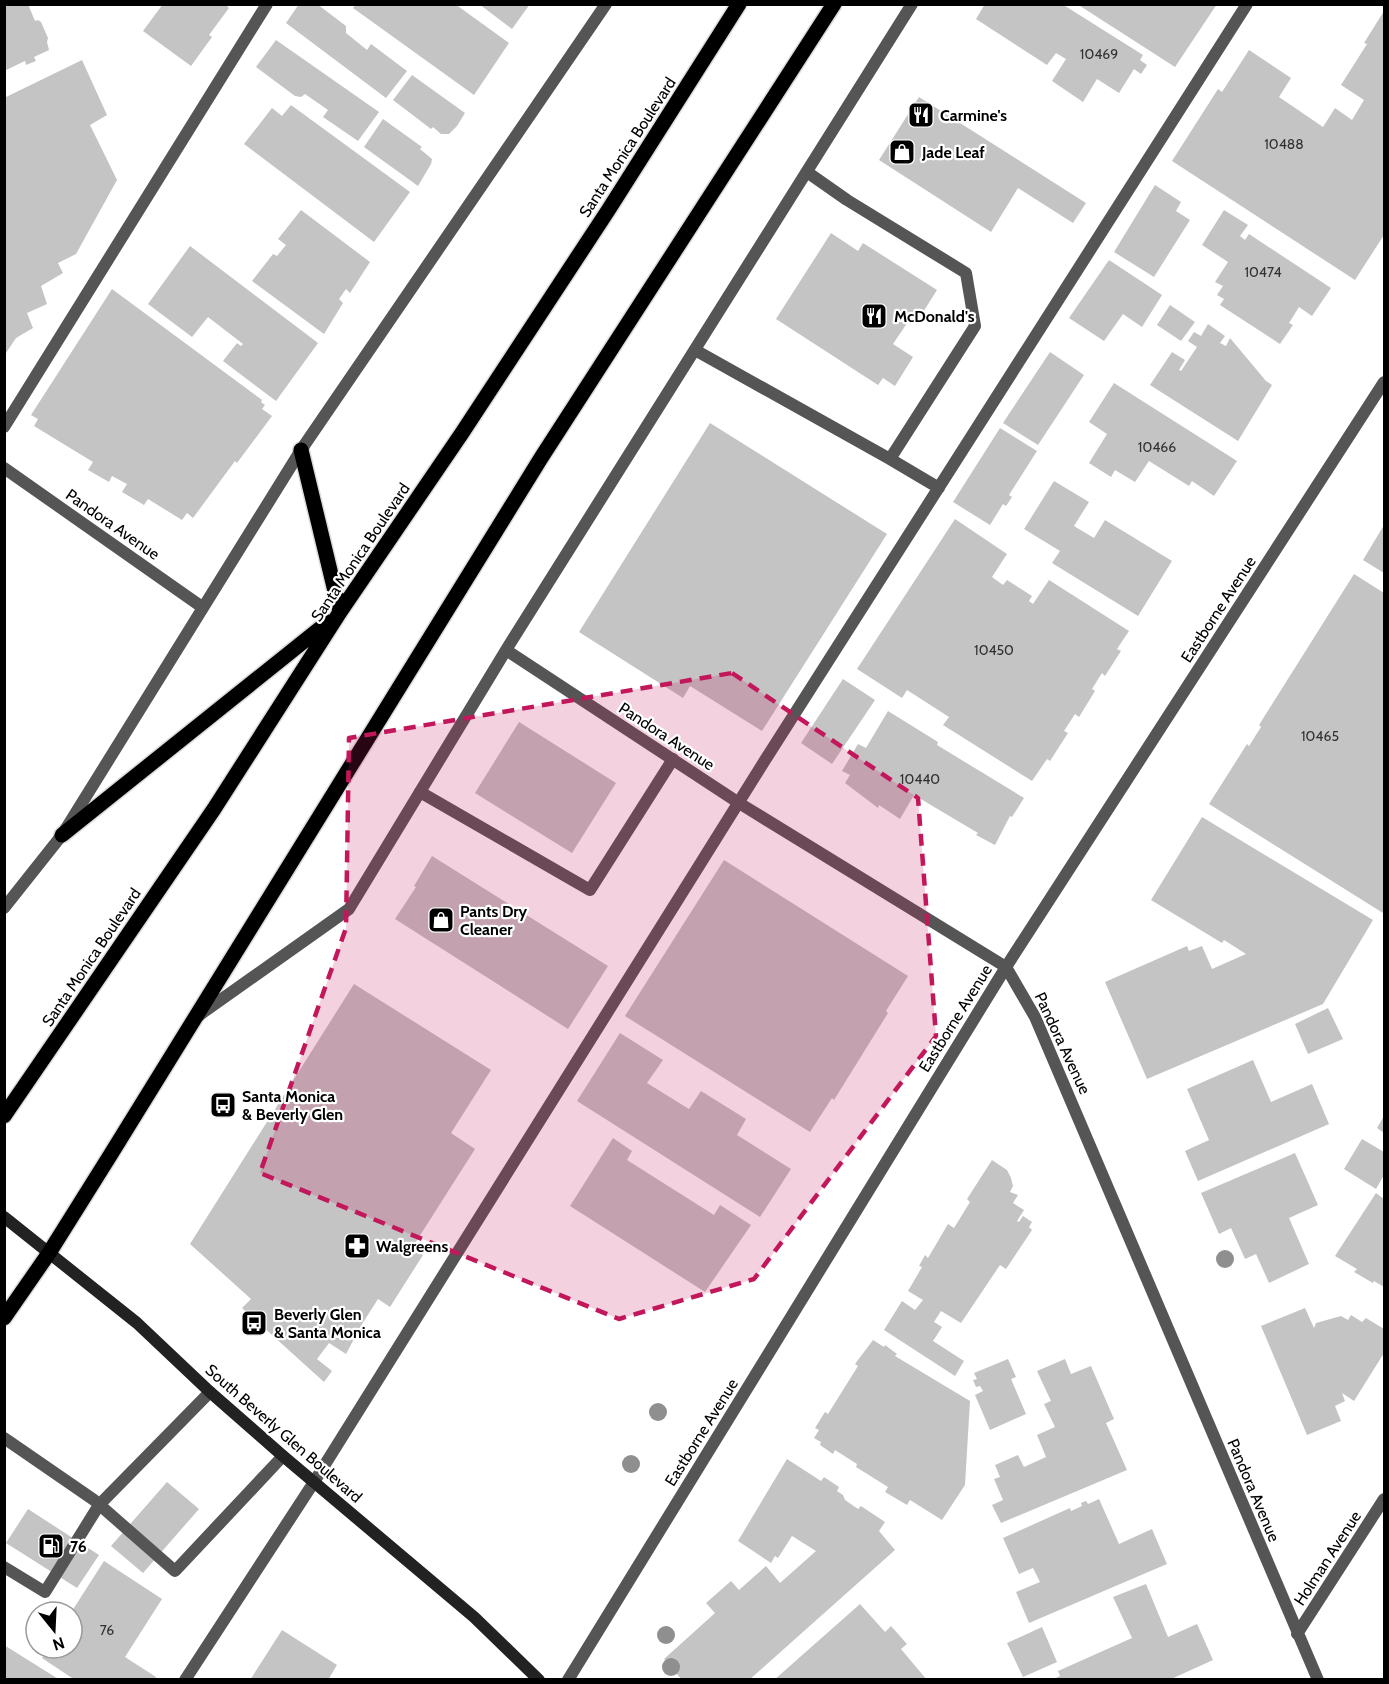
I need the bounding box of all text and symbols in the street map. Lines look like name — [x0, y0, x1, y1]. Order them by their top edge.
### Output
house number: 10469 — [1080, 45, 1118, 63]
street label: Santa Monica Boulevard — [575, 74, 680, 221]
restaurant icon: Carmine's — [906, 100, 936, 130]
place label: Carmine's — [940, 106, 1007, 125]
house number: 10488 — [1264, 135, 1304, 153]
shop icon: Jade Leaf — [887, 137, 917, 167]
place label: Jade Leaf — [921, 143, 985, 162]
house number: 10474 — [1244, 263, 1282, 281]
restaurant icon: McDonald's — [859, 301, 889, 331]
place label: McDonald's — [894, 307, 975, 326]
house number: 10466 — [1138, 438, 1176, 456]
street label: Santa Monica Boulevard — [307, 480, 414, 625]
street label: Pandora Avenue — [62, 485, 163, 564]
street label: Eastborne Avenue — [1177, 553, 1260, 666]
house number: 10450 — [974, 641, 1014, 659]
street label: Pandora Avenue — [615, 698, 718, 774]
house number: 10465 — [1301, 727, 1339, 745]
house number: 10440 — [900, 770, 940, 788]
street label: Santa Monica Boulevard — [38, 885, 145, 1030]
place label: Pants Dry Cleaner — [460, 902, 528, 939]
shop icon: Pants Dry Cleaner — [426, 905, 456, 935]
street label: Eastborne Avenue — [915, 961, 996, 1075]
street label: Pandora Avenue — [1031, 989, 1094, 1097]
place label: Santa Monica & Beverly Glen — [242, 1087, 343, 1124]
bus stop icon: Santa Monica & Beverly Glen — [208, 1090, 238, 1120]
pharmacy icon: Walgreens — [342, 1231, 372, 1261]
place label: Walgreens — [376, 1237, 448, 1256]
place label: Beverly Glen & Santa Monica — [274, 1305, 381, 1342]
bus stop icon: Beverly Glen & Santa Monica — [239, 1308, 269, 1338]
street label: South Beverly Glen Boulevard — [202, 1360, 366, 1506]
street label: Eastborne Avenue — [661, 1375, 742, 1489]
street label: Pandora Avenue — [1223, 1436, 1284, 1545]
street label: Holman Avenue — [1290, 1508, 1365, 1609]
fuel station icon: 76 — [36, 1531, 66, 1561]
place label: 76 — [70, 1537, 87, 1556]
north arrow — [24, 1600, 84, 1660]
house number: 76 — [100, 1621, 114, 1639]
text: N — [50, 1633, 67, 1655]

